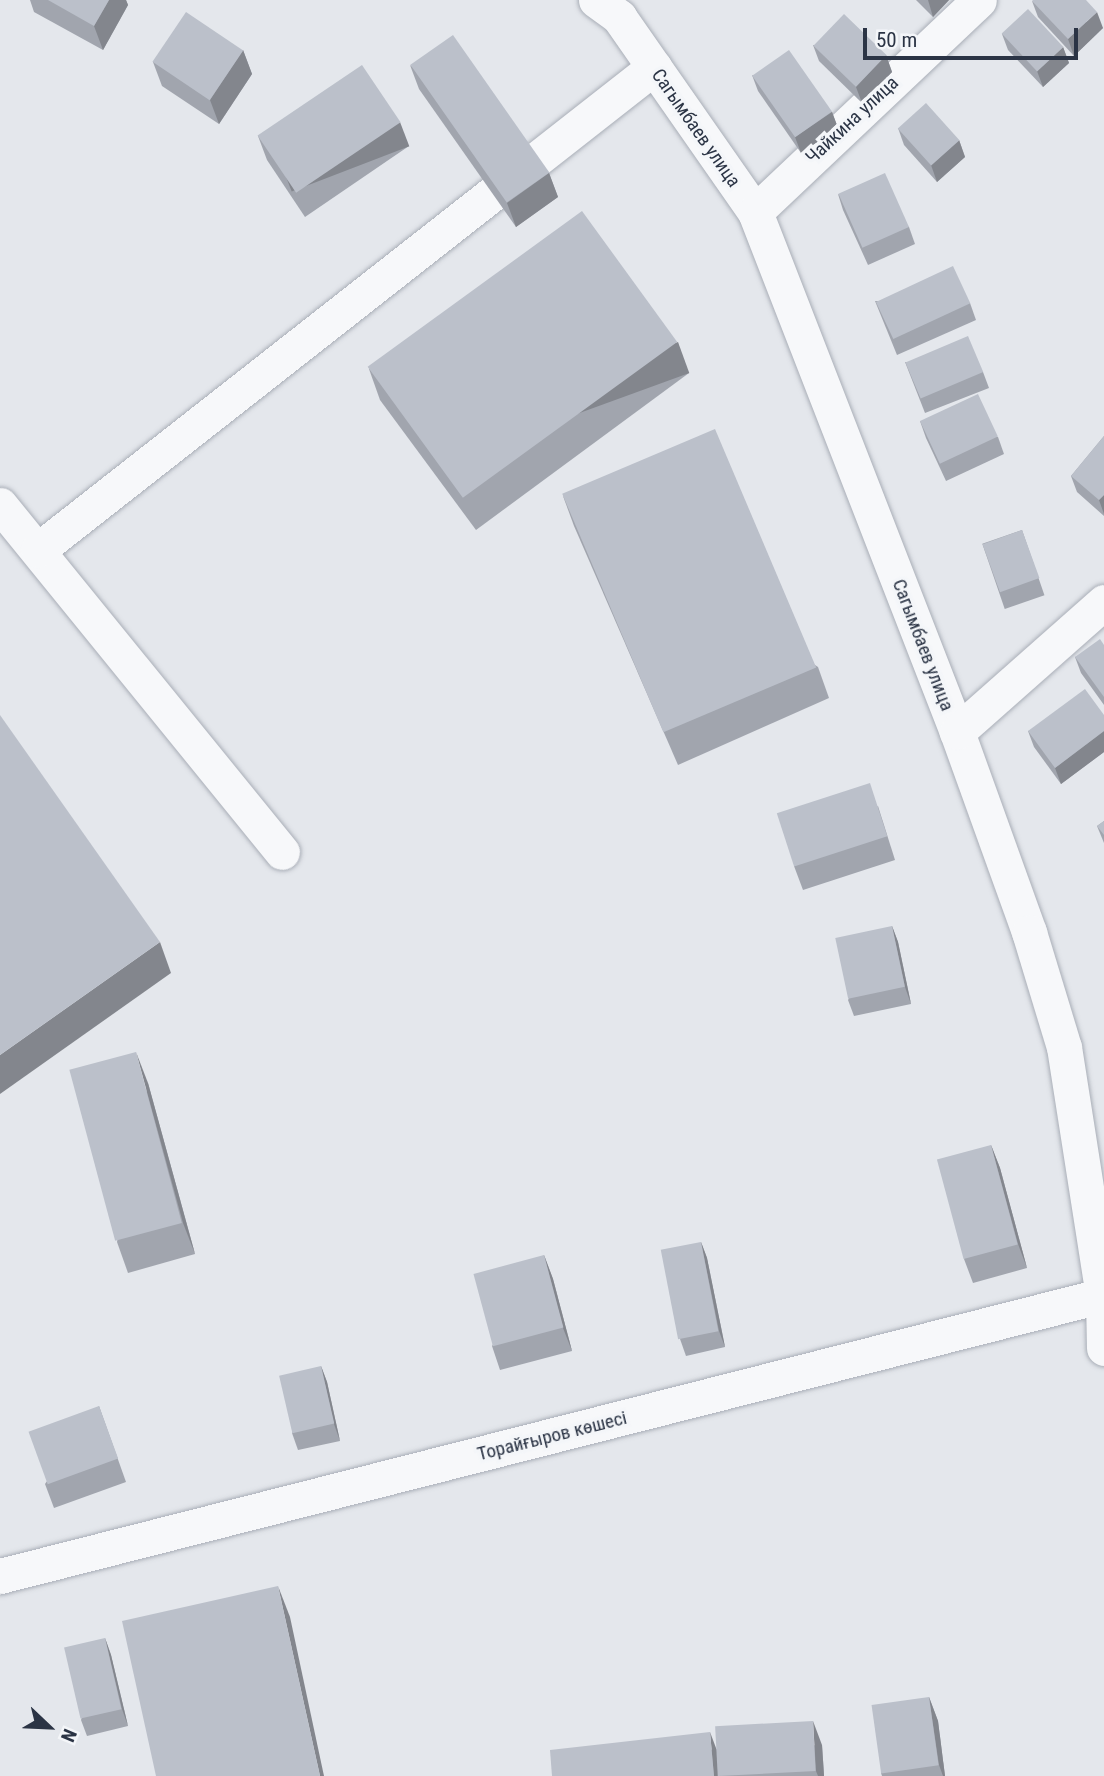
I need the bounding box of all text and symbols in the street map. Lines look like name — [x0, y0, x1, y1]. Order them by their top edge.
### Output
scale bar — [866, 14, 1081, 58]
text: 50 m — [876, 28, 917, 52]
street label: Сагымбаев улица — [647, 64, 745, 192]
street label: Чайкина улица — [801, 71, 903, 169]
street label: Сагымбаев улица — [887, 576, 959, 714]
street label: Торайғыров көшесі — [475, 1406, 629, 1466]
north arrow — [14, 1692, 84, 1762]
text: N — [56, 1726, 82, 1745]

